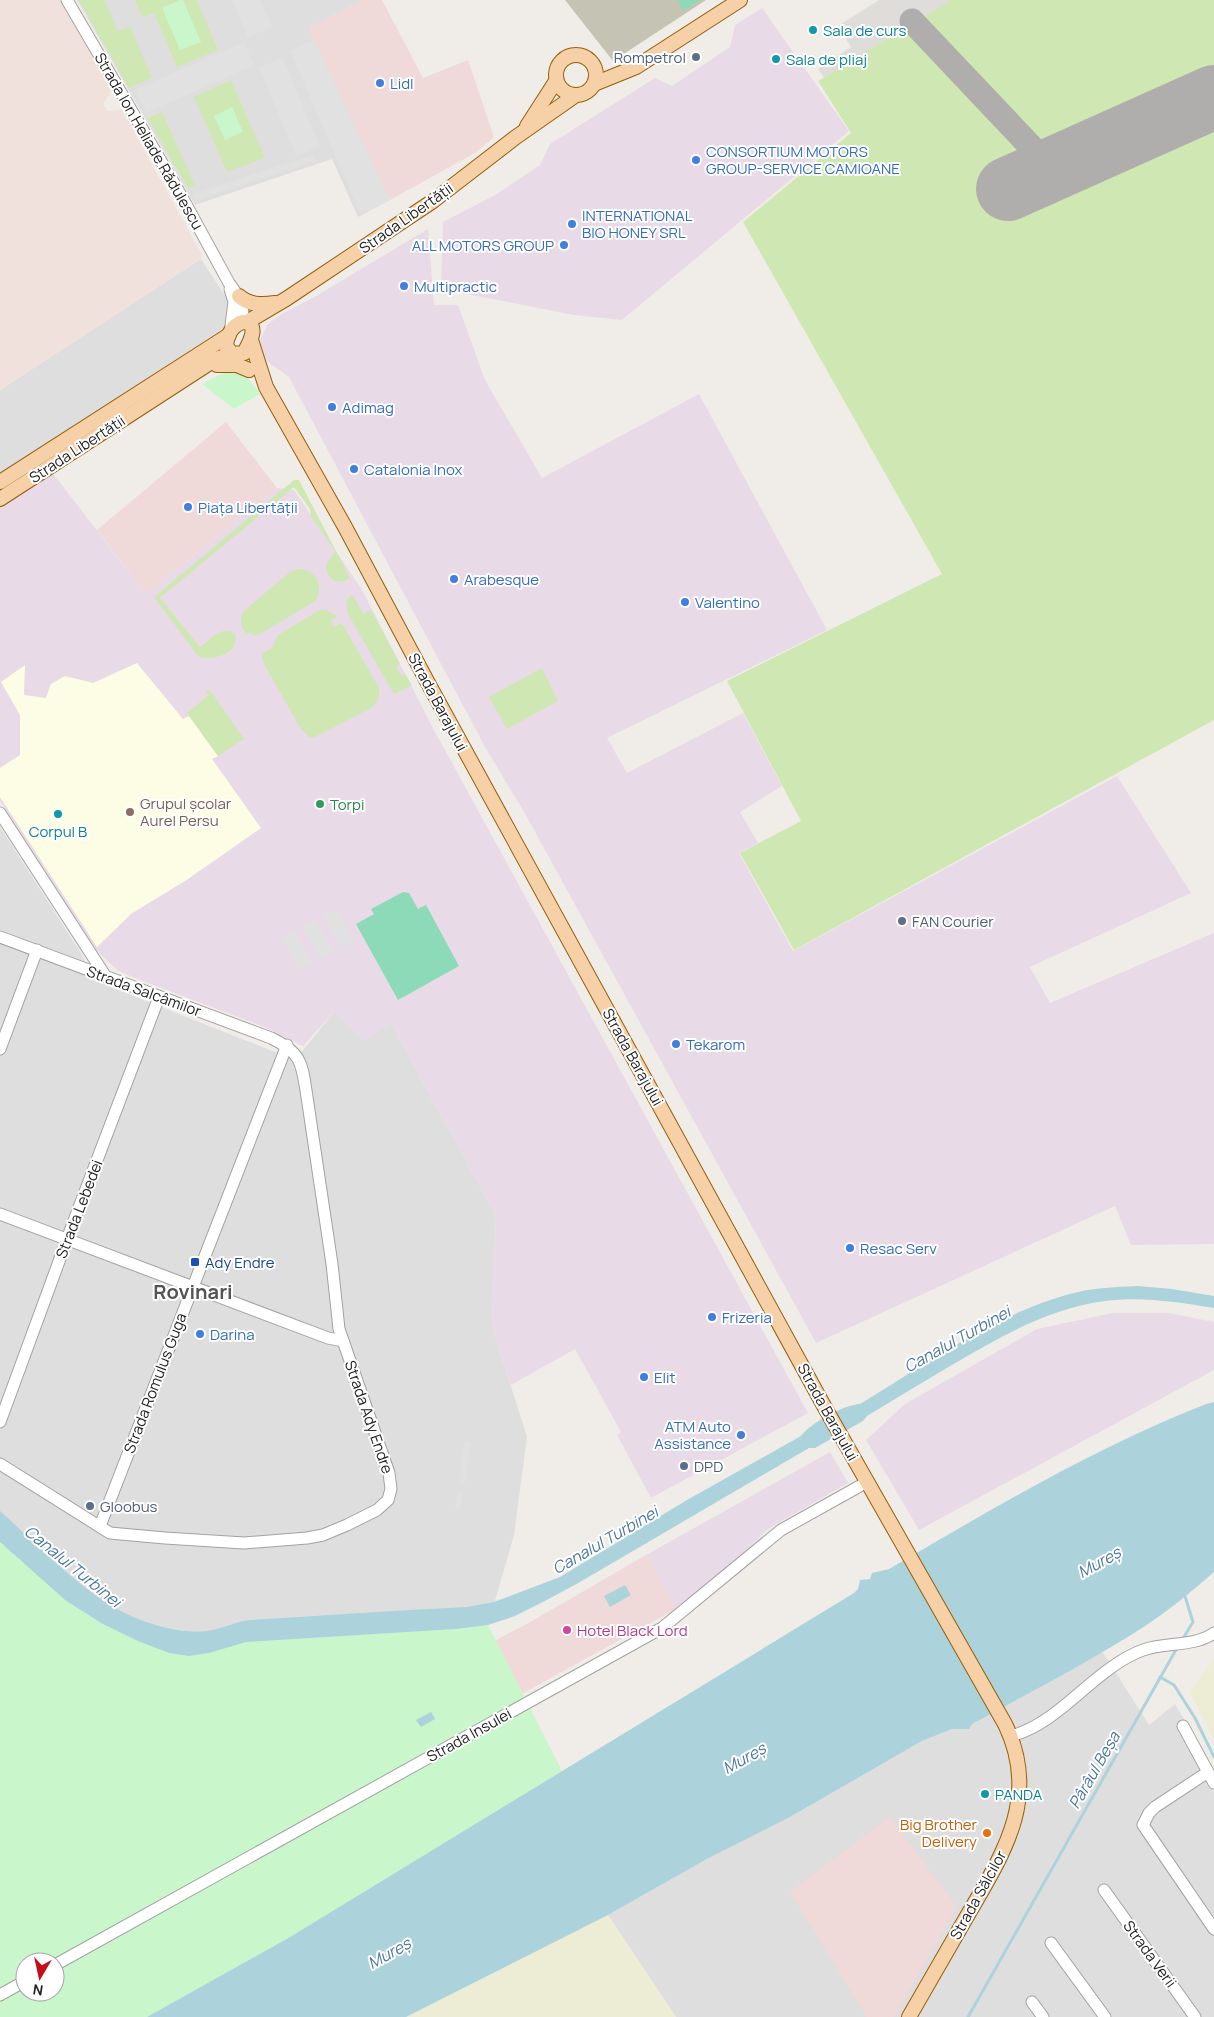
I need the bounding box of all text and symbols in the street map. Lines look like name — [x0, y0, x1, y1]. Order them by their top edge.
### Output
place label: Sala de curs — [823, 20, 906, 41]
marker: Sala de curs — [807, 24, 819, 36]
place label: Rompetrol — [614, 47, 686, 68]
street label: Strada Ion Heliade Rădulescu — [90, 49, 208, 233]
place label: Sala de pliaj — [786, 49, 867, 70]
marker: Rompetrol — [690, 51, 702, 63]
marker: Sala de pliaj — [770, 53, 782, 65]
place label: Lidl — [390, 73, 414, 94]
marker: Lidl — [374, 77, 386, 89]
place label: CONSORTIUM MOTORS GROUP-SERVICE CAMIOANE — [706, 141, 900, 179]
marker: CONSORTIUM MOTORS GROUP-SERVICE CAMIOANE — [690, 154, 702, 166]
street label: Strada Libertății — [355, 178, 457, 258]
place label: INTERNATIONAL BIO HONEY SRL — [582, 205, 693, 243]
marker: INTERNATIONAL BIO HONEY SRL — [566, 218, 578, 230]
place label: ALL MOTORS GROUP — [412, 235, 554, 256]
marker: ALL MOTORS GROUP — [558, 239, 570, 251]
place label: Multipractic — [414, 276, 497, 297]
marker: Multipractic — [398, 280, 410, 292]
place label: Adimag — [342, 397, 394, 418]
marker: Adimag — [326, 401, 338, 413]
street label: Strada Libertății — [25, 410, 129, 488]
place label: Catalonia Inox — [364, 459, 463, 480]
marker: Catalonia Inox — [348, 463, 360, 475]
place label: Piața Libertății — [198, 497, 298, 518]
marker: Piața Libertății — [182, 501, 194, 513]
place label: Arabesque — [464, 569, 539, 590]
marker: Arabesque — [448, 573, 460, 585]
place label: Valentino — [695, 592, 760, 613]
marker: Valentino — [679, 596, 691, 608]
street label: Strada Barajului — [403, 649, 473, 755]
place label: Grupul școlar Aurel Persu — [140, 793, 232, 831]
place label: Torpi — [330, 794, 364, 815]
marker: Torpi — [314, 798, 326, 810]
marker: Grupul școlar Aurel Persu — [124, 806, 136, 818]
marker: Corpul B — [52, 808, 64, 820]
place label: Corpul B — [29, 821, 87, 842]
place label: FAN Courier — [912, 911, 994, 932]
marker: FAN Courier — [896, 915, 908, 927]
street label: Strada Salcâmilor — [84, 961, 205, 1022]
street label: Strada Barajului — [598, 1004, 668, 1110]
place label: Tekarom — [686, 1034, 745, 1055]
marker: Tekarom — [670, 1038, 682, 1050]
street label: Strada Lebedei — [51, 1157, 107, 1261]
place label: Resac Serv — [860, 1238, 937, 1259]
marker: Resac Serv — [844, 1242, 856, 1254]
place label: Ady Endre — [205, 1252, 275, 1273]
marker: Ady Endre — [189, 1256, 201, 1268]
district label: Rovinari — [153, 1278, 233, 1305]
water label: Canalul Turbinei — [900, 1300, 1016, 1377]
place label: Frizeria — [722, 1307, 772, 1328]
street label: Strada Romulus Guga — [119, 1310, 191, 1456]
marker: Frizeria — [706, 1311, 718, 1323]
place label: Darina — [210, 1324, 255, 1345]
marker: Darina — [194, 1328, 206, 1340]
street label: Strada Ady Endre — [340, 1358, 398, 1477]
street label: Strada Barajului — [793, 1359, 863, 1465]
place label: Elit — [654, 1367, 676, 1388]
marker: Elit — [638, 1371, 650, 1383]
place label: ATM Auto Assistance — [654, 1416, 731, 1454]
marker: ATM Auto Assistance — [735, 1429, 747, 1441]
place label: DPD — [694, 1456, 723, 1477]
marker: DPD — [678, 1460, 690, 1472]
place label: Gloobus — [100, 1496, 158, 1517]
marker: Gloobus — [84, 1500, 96, 1512]
water label: Canalul Turbinei — [548, 1500, 664, 1579]
water label: Canalul Turbinei — [20, 1520, 128, 1613]
water label: Mureș — [1073, 1540, 1126, 1583]
place label: Hotel Black Lord — [577, 1620, 688, 1641]
marker: Hotel Black Lord — [561, 1624, 573, 1636]
street label: Strada Insulei — [423, 1703, 515, 1767]
water label: Pârâul Beșa — [1063, 1727, 1125, 1812]
water label: Mureș — [718, 1736, 771, 1779]
place label: PANDA — [995, 1784, 1043, 1805]
marker: PANDA — [979, 1788, 991, 1800]
place label: Big Brother Delivery — [900, 1814, 978, 1852]
marker: Big Brother Delivery — [981, 1827, 993, 1839]
street label: Strada Sălcilor — [945, 1846, 1012, 1944]
street label: Strada Verii — [1119, 1916, 1181, 1992]
water label: Mureș — [363, 1931, 416, 1974]
north arrow — [15, 1952, 65, 2002]
text: N — [31, 1980, 44, 2001]

